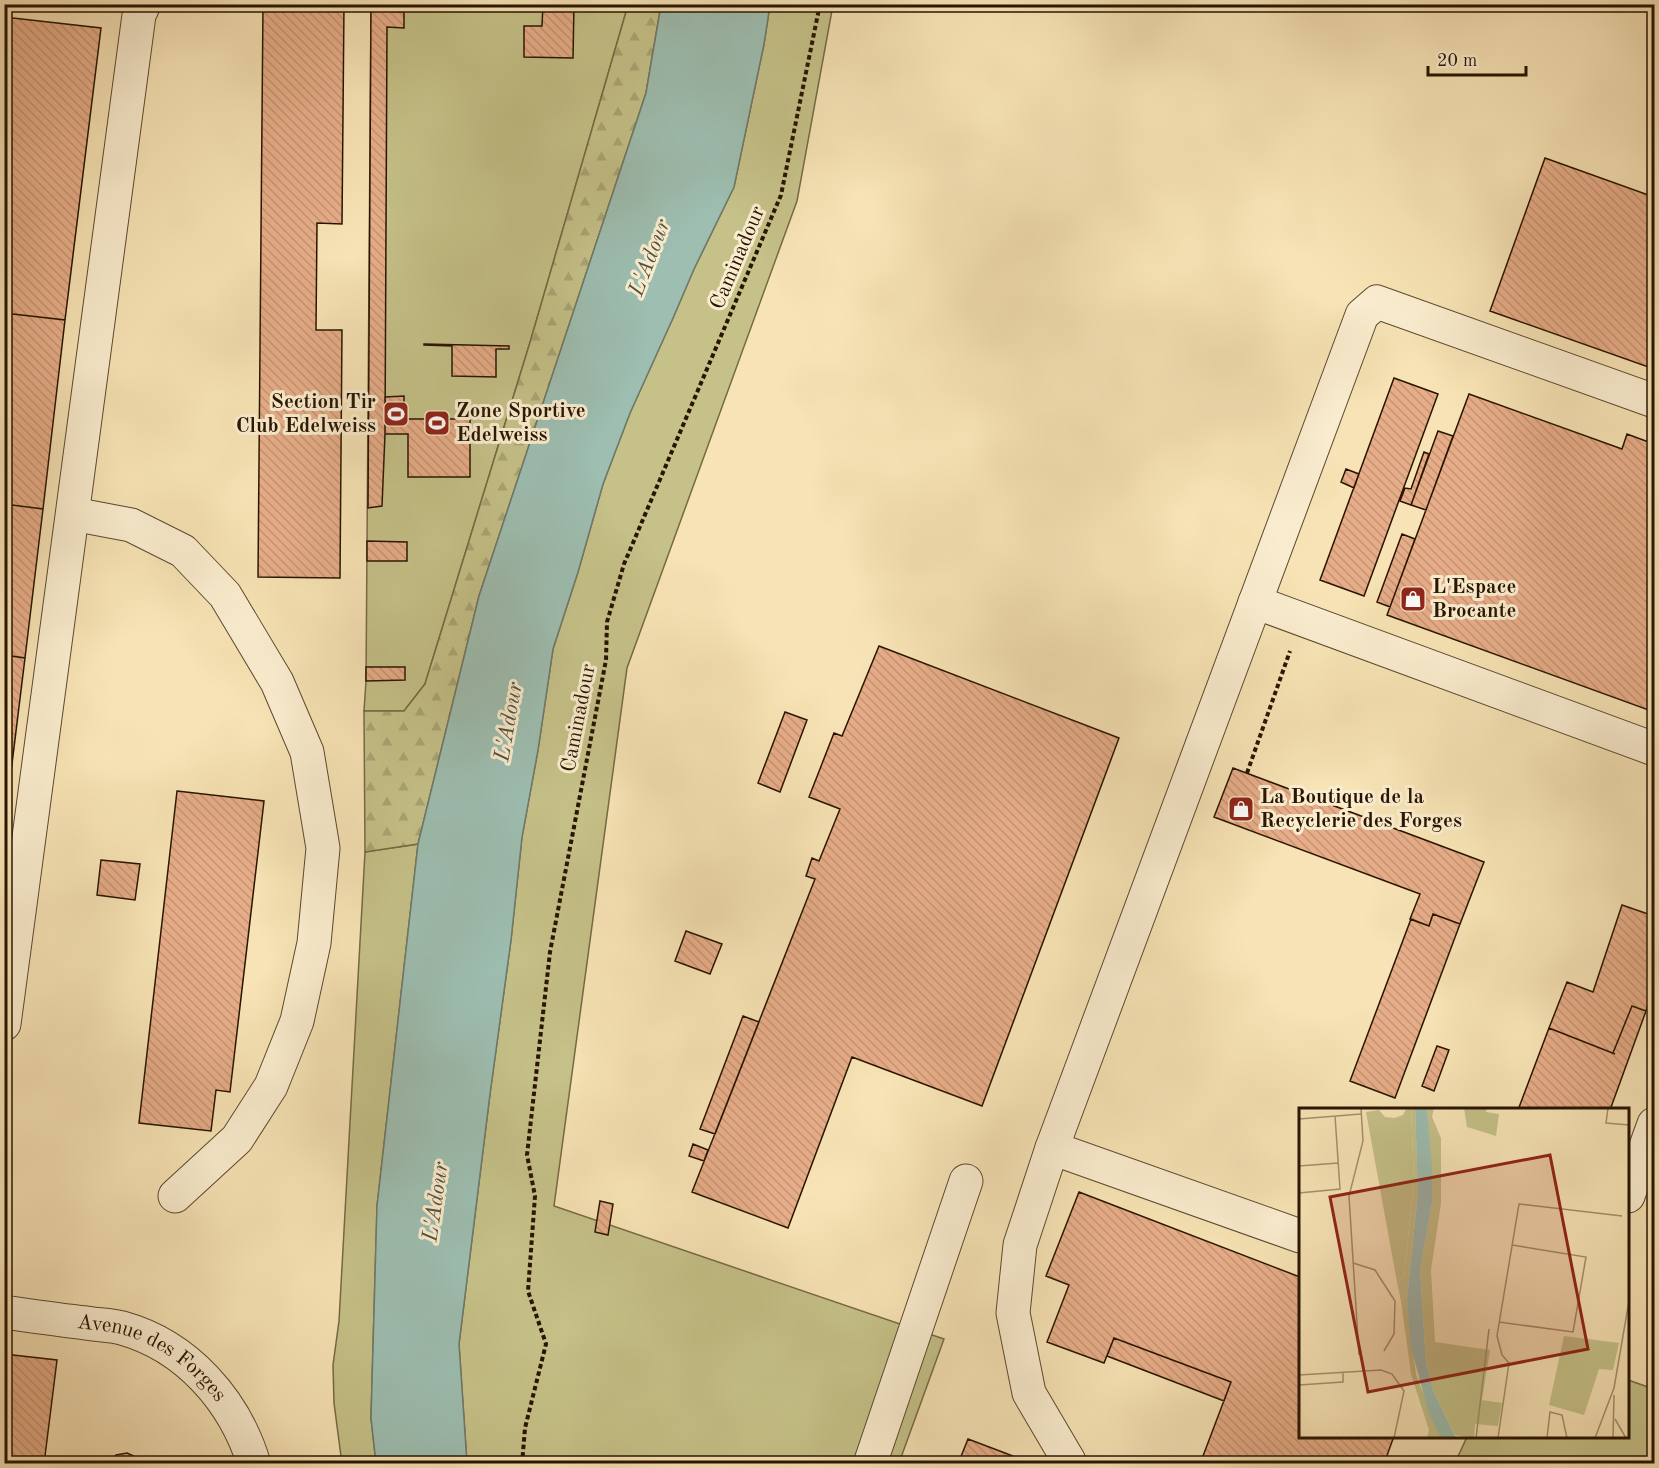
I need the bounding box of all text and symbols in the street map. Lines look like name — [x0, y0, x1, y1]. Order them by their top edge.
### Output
scale bar — [1428, 39, 1526, 77]
text: 20 m — [1437, 52, 1477, 70]
street label: Caminadour — [707, 203, 769, 313]
water label: L'Adour — [625, 216, 675, 300]
place label: Section Tir Club Edelweiss — [236, 392, 376, 437]
sports icon: Section Tir Club Edelweiss — [381, 399, 411, 429]
place label: Zone Sportive Edelweiss — [456, 401, 586, 446]
sports icon: Zone Sportive Edelweiss — [422, 408, 452, 438]
place label: L'Espace Brocante — [1432, 577, 1516, 622]
shop icon: L'Espace Brocante — [1398, 584, 1428, 614]
street label: Caminadour — [558, 662, 600, 774]
water label: L'Adour — [491, 680, 527, 764]
place label: La Boutique de la Recyclerie des Forges — [1260, 787, 1462, 832]
shop icon: La Boutique de la Recyclerie des Forges — [1226, 794, 1256, 824]
inset map — [1299, 1108, 1629, 1438]
water label: L'Adour — [419, 1160, 453, 1244]
street label: Avenue des Forges — [76, 1312, 230, 1406]

